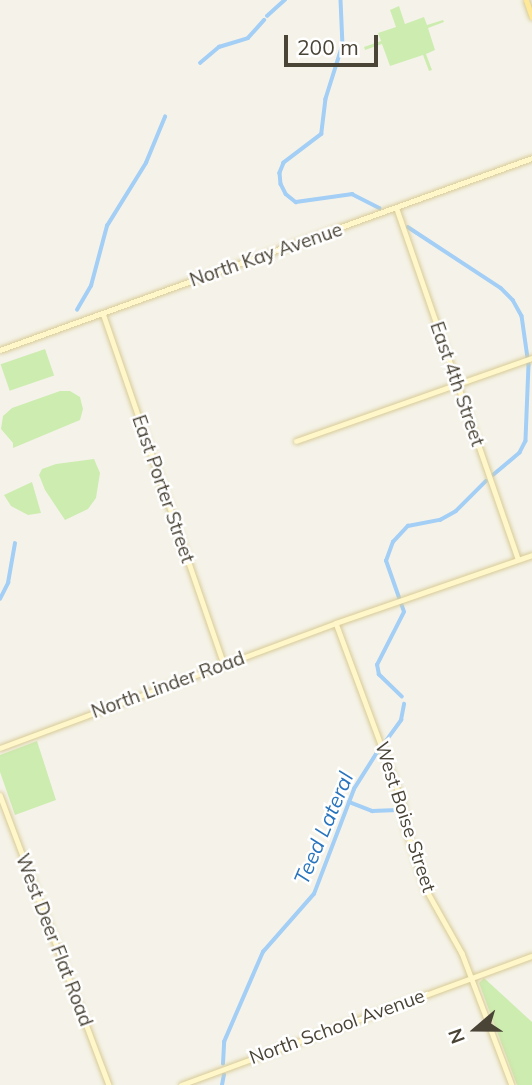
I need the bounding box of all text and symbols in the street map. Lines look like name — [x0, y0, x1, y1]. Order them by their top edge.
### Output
scale bar — [287, 21, 382, 65]
text: 200 m — [297, 34, 359, 60]
street label: North Kay Avenue — [187, 218, 345, 292]
street label: East 4th Street — [425, 319, 489, 449]
street label: East Porter Street — [127, 412, 199, 566]
street label: North Linder Road — [88, 647, 248, 723]
street label: West Boise Street — [370, 739, 440, 895]
water label: Teed Lateral — [288, 768, 358, 888]
street label: West Deer Flat Road — [11, 851, 97, 1029]
street label: North School Avenue — [246, 985, 428, 1069]
north arrow — [441, 994, 511, 1064]
text: N — [443, 1025, 470, 1047]

